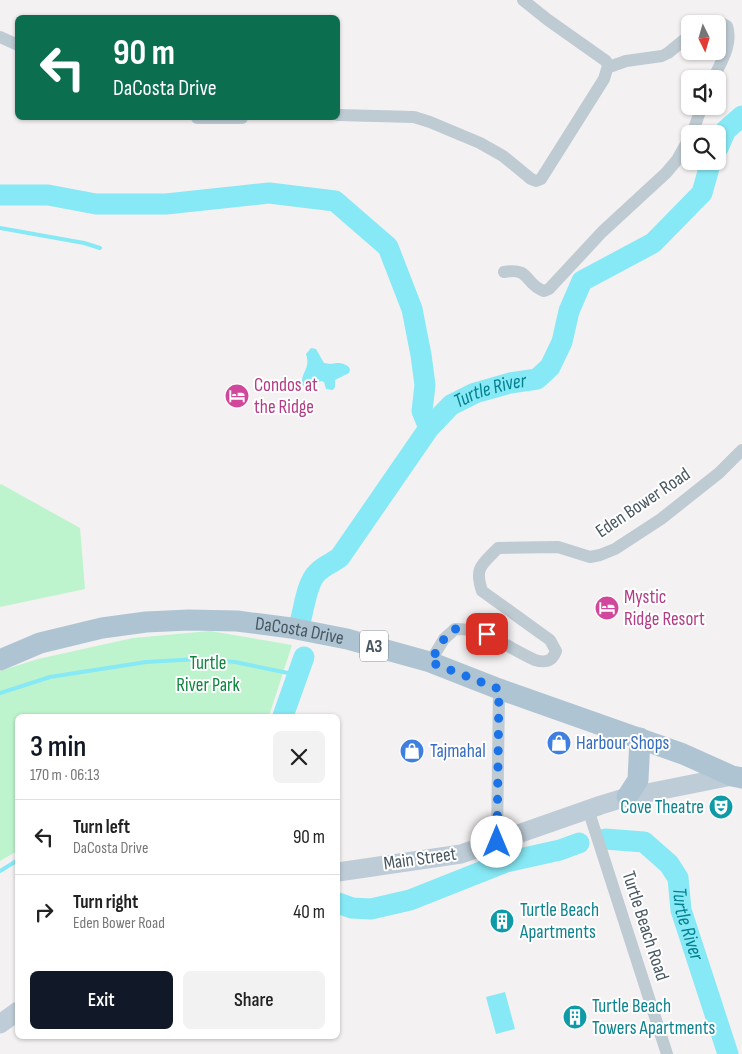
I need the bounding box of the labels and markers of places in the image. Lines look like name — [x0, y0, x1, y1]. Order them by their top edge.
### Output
place label: Condos at the Ridge — [254, 374, 318, 419]
hotel icon: Condos at the Ridge — [224, 383, 250, 409]
place label: Mystic Ridge Resort — [624, 586, 705, 631]
hotel icon: Mystic Ridge Resort — [594, 595, 620, 621]
pin — [466, 613, 508, 655]
shop icon: Harbour Shops — [546, 730, 572, 756]
place label: Harbour Shops — [576, 732, 670, 755]
shop icon: Tajmahal — [399, 738, 425, 764]
place label: Tajmahal — [430, 740, 486, 763]
theatre icon: Cove Theatre — [708, 794, 734, 820]
place label: Cove Theatre — [620, 796, 704, 819]
place label: Turtle Beach Apartments — [519, 899, 599, 944]
building icon: Turtle Beach Apartments — [489, 908, 515, 934]
place label: Turtle Beach Towers Apartments — [592, 995, 715, 1040]
building icon: Turtle Beach Towers Apartments — [562, 1004, 588, 1030]

